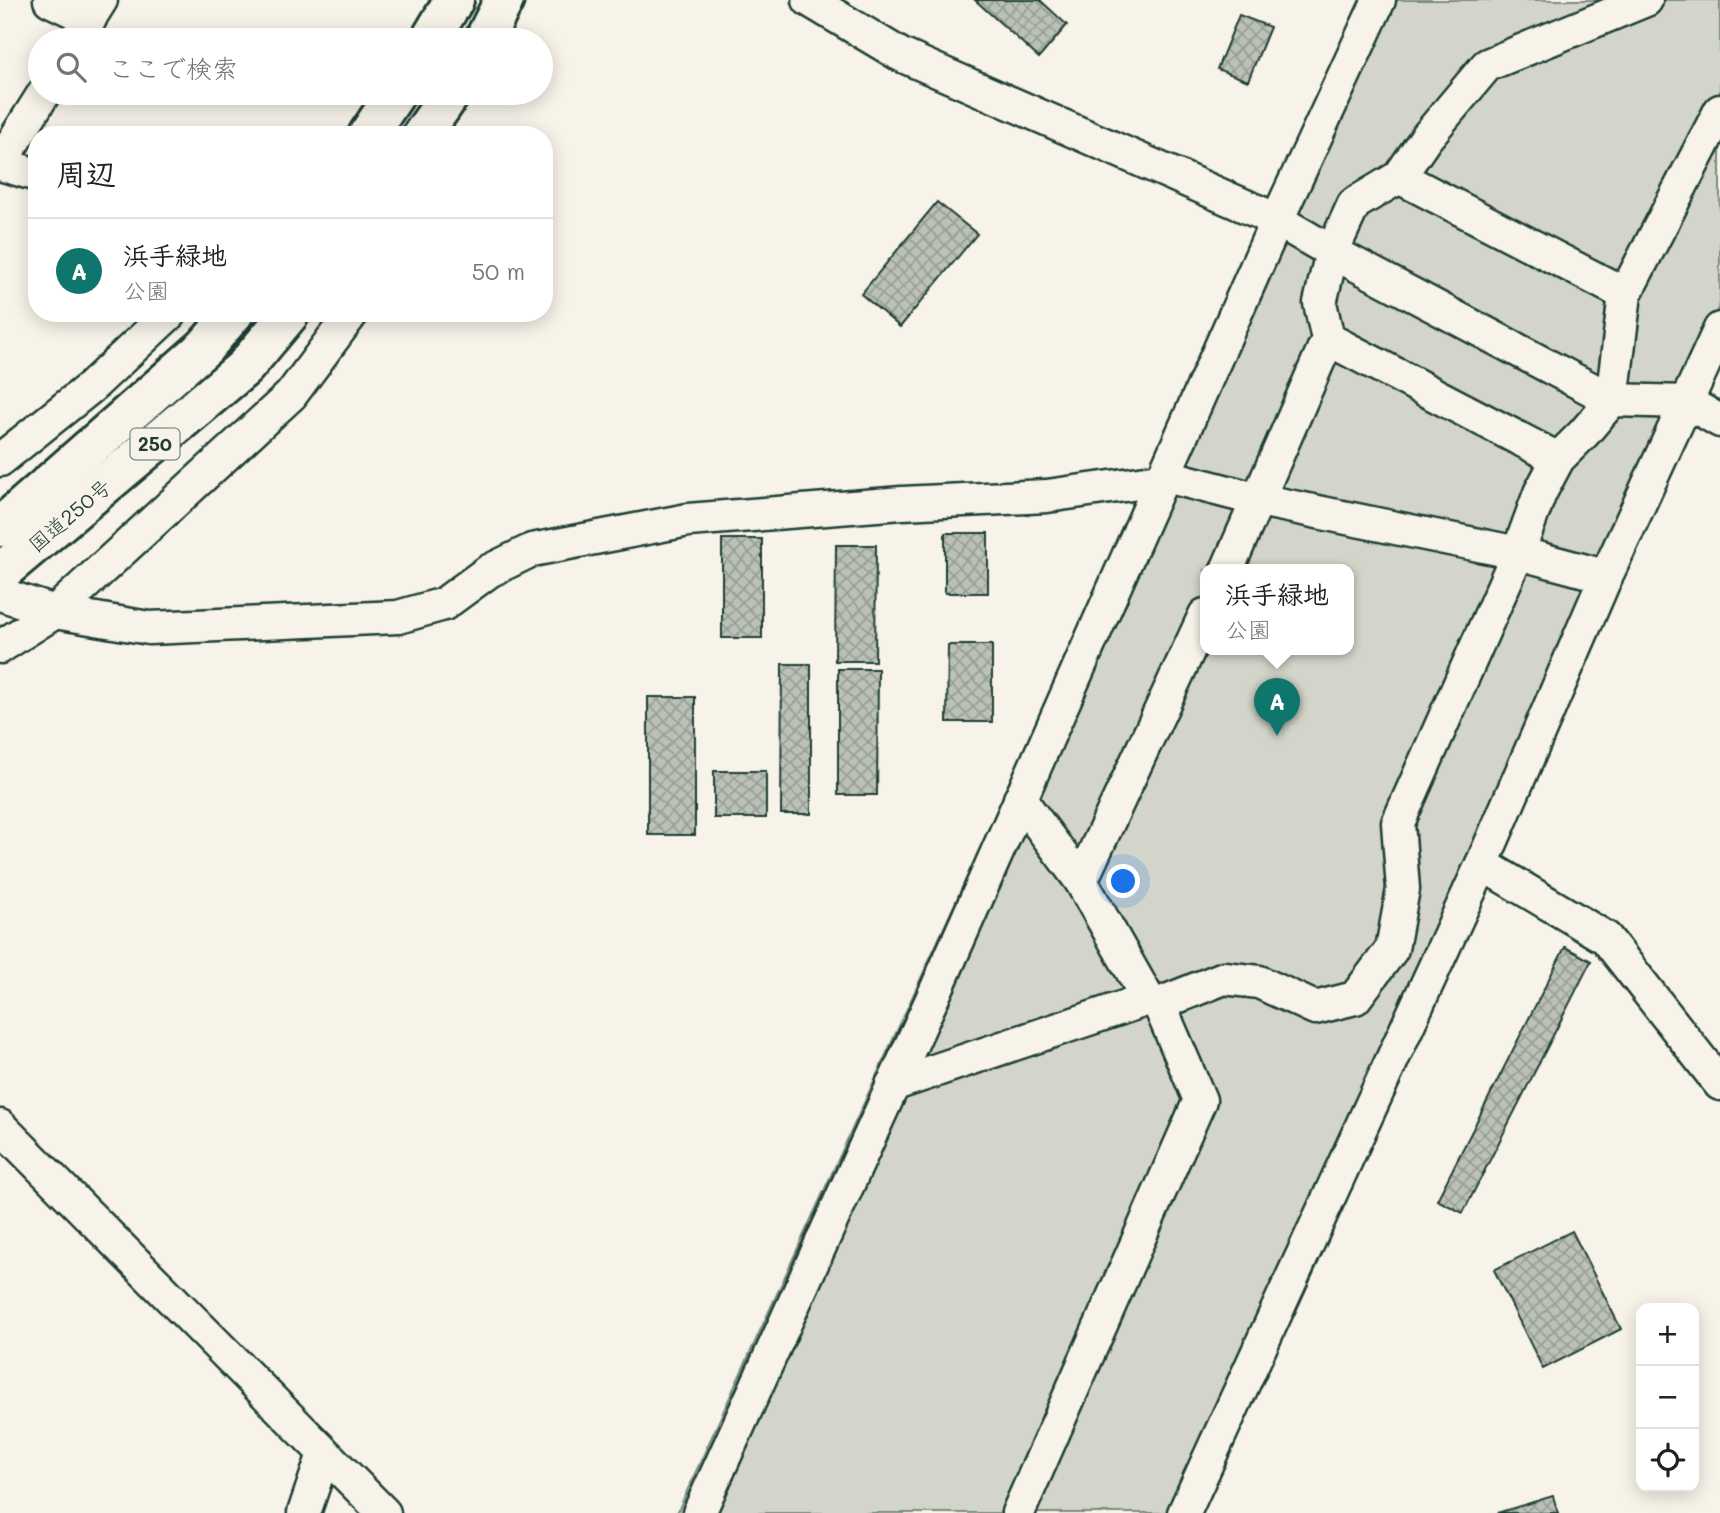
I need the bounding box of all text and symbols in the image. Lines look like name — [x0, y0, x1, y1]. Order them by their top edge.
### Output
search box — [28, 28, 553, 105]
icon: search — [52, 48, 90, 86]
text: ここで検索 — [108, 51, 238, 85]
text: 周辺 — [56, 153, 116, 193]
text: 浜手緑地 — [123, 238, 227, 272]
text: A — [71, 256, 87, 286]
text: 50 m — [472, 256, 525, 286]
text: 公園 — [123, 275, 169, 305]
road number: 250 — [130, 428, 180, 460]
street label: 国道250号 — [22, 472, 116, 557]
popup — [1200, 564, 1354, 655]
text: 浜手緑地 — [1225, 577, 1329, 611]
text: 公園 — [1225, 614, 1271, 644]
pin: A — [1254, 678, 1300, 736]
your location — [1106, 864, 1140, 898]
map controls — [1636, 1303, 1699, 1492]
button: + — [1636, 1303, 1699, 1366]
button: − — [1636, 1366, 1699, 1429]
button: locate — [1636, 1429, 1699, 1492]

